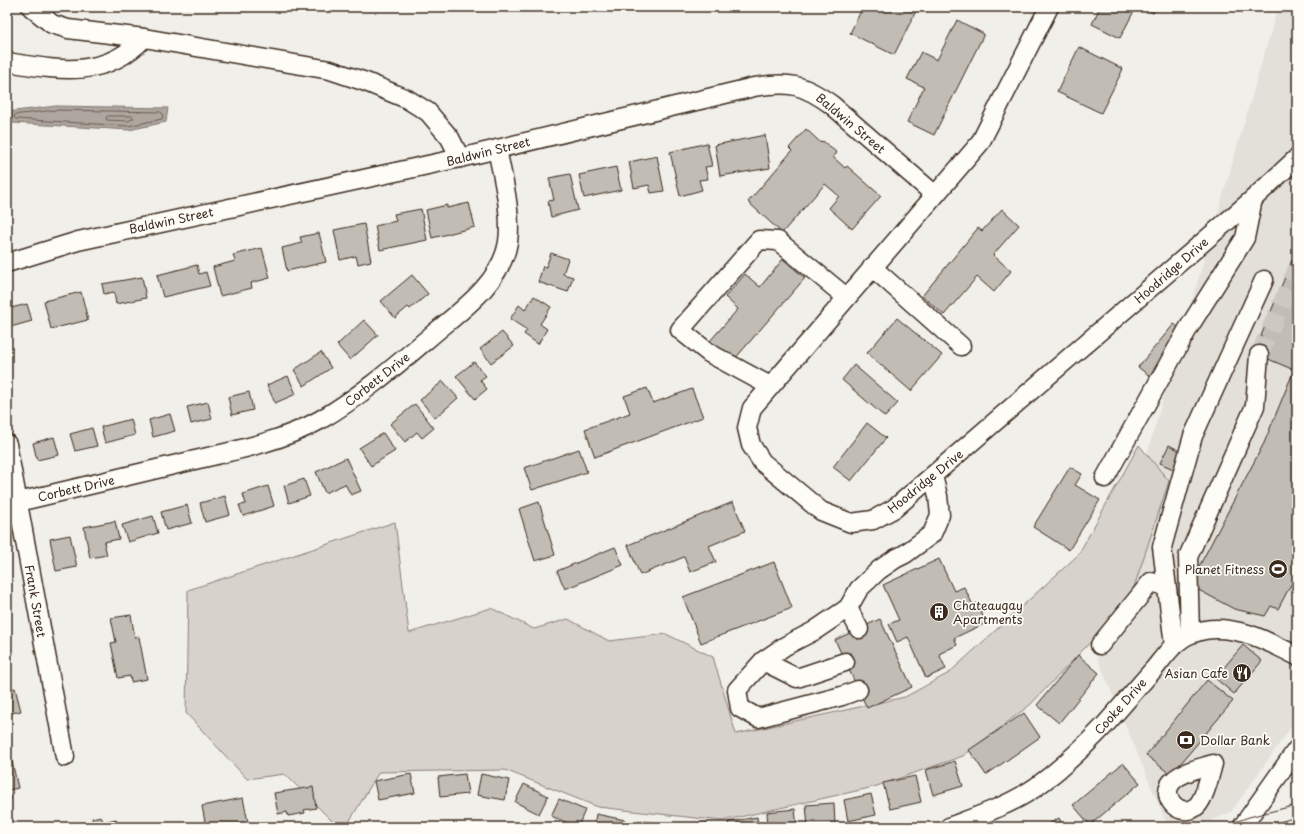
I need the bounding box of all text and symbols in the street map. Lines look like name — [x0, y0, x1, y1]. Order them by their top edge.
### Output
street label: Baldwin Street — [812, 89, 890, 157]
street label: Baldwin Street — [444, 132, 532, 170]
street label: Baldwin Street — [127, 202, 215, 238]
street label: Hoodridge Drive — [1130, 233, 1212, 307]
street label: Corbett Drive — [341, 348, 413, 410]
street label: Hoodridge Drive — [883, 445, 967, 517]
street label: Corbett Drive — [36, 470, 116, 506]
sports icon: Planet Fitness — [1267, 558, 1289, 580]
place label: Planet Fitness — [1185, 560, 1264, 578]
street label: Frank Street — [21, 563, 51, 639]
place label: Chateaugay Apartments — [953, 596, 1023, 628]
building icon: Chateaugay Apartments — [928, 601, 950, 623]
restaurant icon: Asian Cafe — [1231, 662, 1253, 684]
place label: Asian Cafe — [1165, 664, 1228, 682]
street label: Cooke Drive — [1090, 674, 1150, 738]
bank icon: Dollar Bank — [1175, 729, 1197, 751]
place label: Dollar Bank — [1200, 731, 1270, 749]

